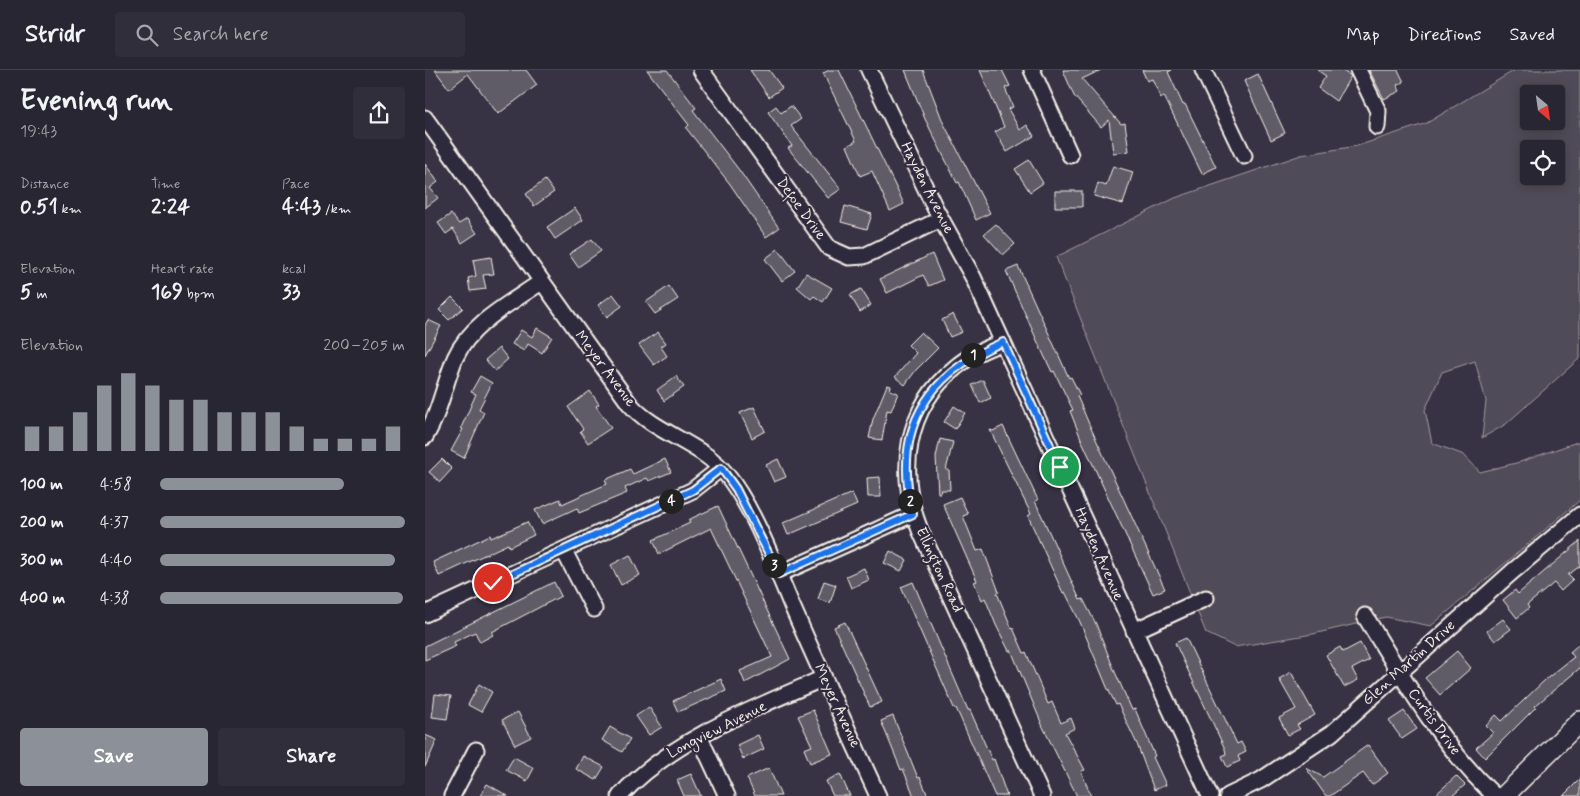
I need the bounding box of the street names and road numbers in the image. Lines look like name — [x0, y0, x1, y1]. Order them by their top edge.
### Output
street label: Hayden Avenue — [895, 139, 959, 237]
street label: Defoe Drive — [770, 174, 831, 246]
street label: Meyer Avenue — [570, 327, 640, 411]
street label: Hayden Avenue — [1069, 504, 1129, 604]
street label: Ellington Road — [910, 524, 968, 616]
street label: Glen Martin Drive — [1358, 616, 1460, 710]
street label: Meyer Avenue — [809, 661, 865, 751]
street label: Curtis Drive — [1403, 684, 1465, 760]
street label: Longview Avenue — [664, 696, 770, 764]

